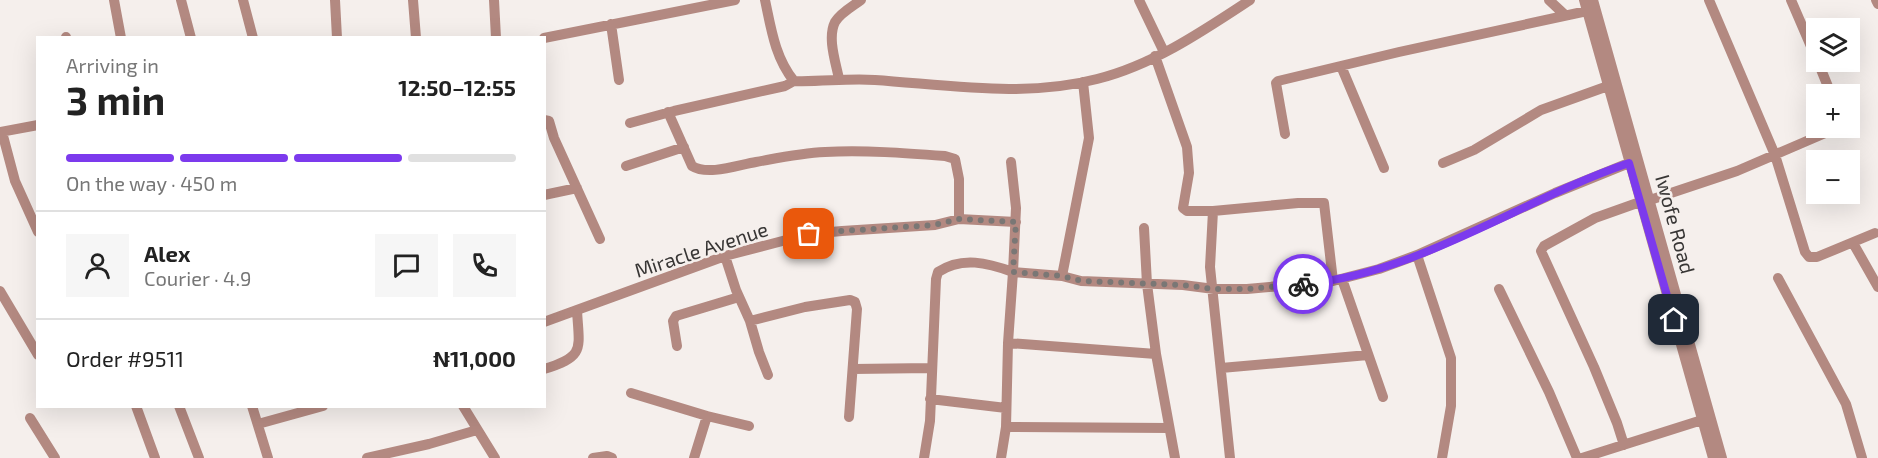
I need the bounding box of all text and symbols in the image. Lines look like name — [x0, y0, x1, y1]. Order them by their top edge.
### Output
map controls — [1806, 18, 1860, 204]
button: layers — [1806, 18, 1860, 72]
text: Arriving in — [66, 53, 159, 77]
text: 12:50–12:55 — [398, 74, 516, 100]
text: 3 min — [66, 76, 165, 123]
button: + — [1806, 84, 1860, 138]
button: − — [1806, 150, 1860, 204]
text: On the way · 450 m — [66, 171, 237, 195]
street label: Iwofe Road — [1651, 172, 1701, 276]
pin — [783, 208, 834, 259]
street label: Miracle Avenue — [631, 216, 771, 282]
icon: bag — [792, 217, 825, 250]
button: person — [66, 234, 129, 297]
button: chat — [375, 234, 438, 297]
button: phone — [453, 234, 516, 297]
text: Alex — [144, 240, 190, 266]
courier — [1273, 254, 1333, 314]
text: Courier · 4.9 — [144, 266, 251, 290]
icon: bike — [1287, 268, 1320, 301]
pin — [1648, 294, 1699, 345]
icon: home — [1657, 303, 1690, 336]
text: Order #9511 — [66, 345, 184, 371]
text: ₦11,000 — [433, 345, 516, 371]

